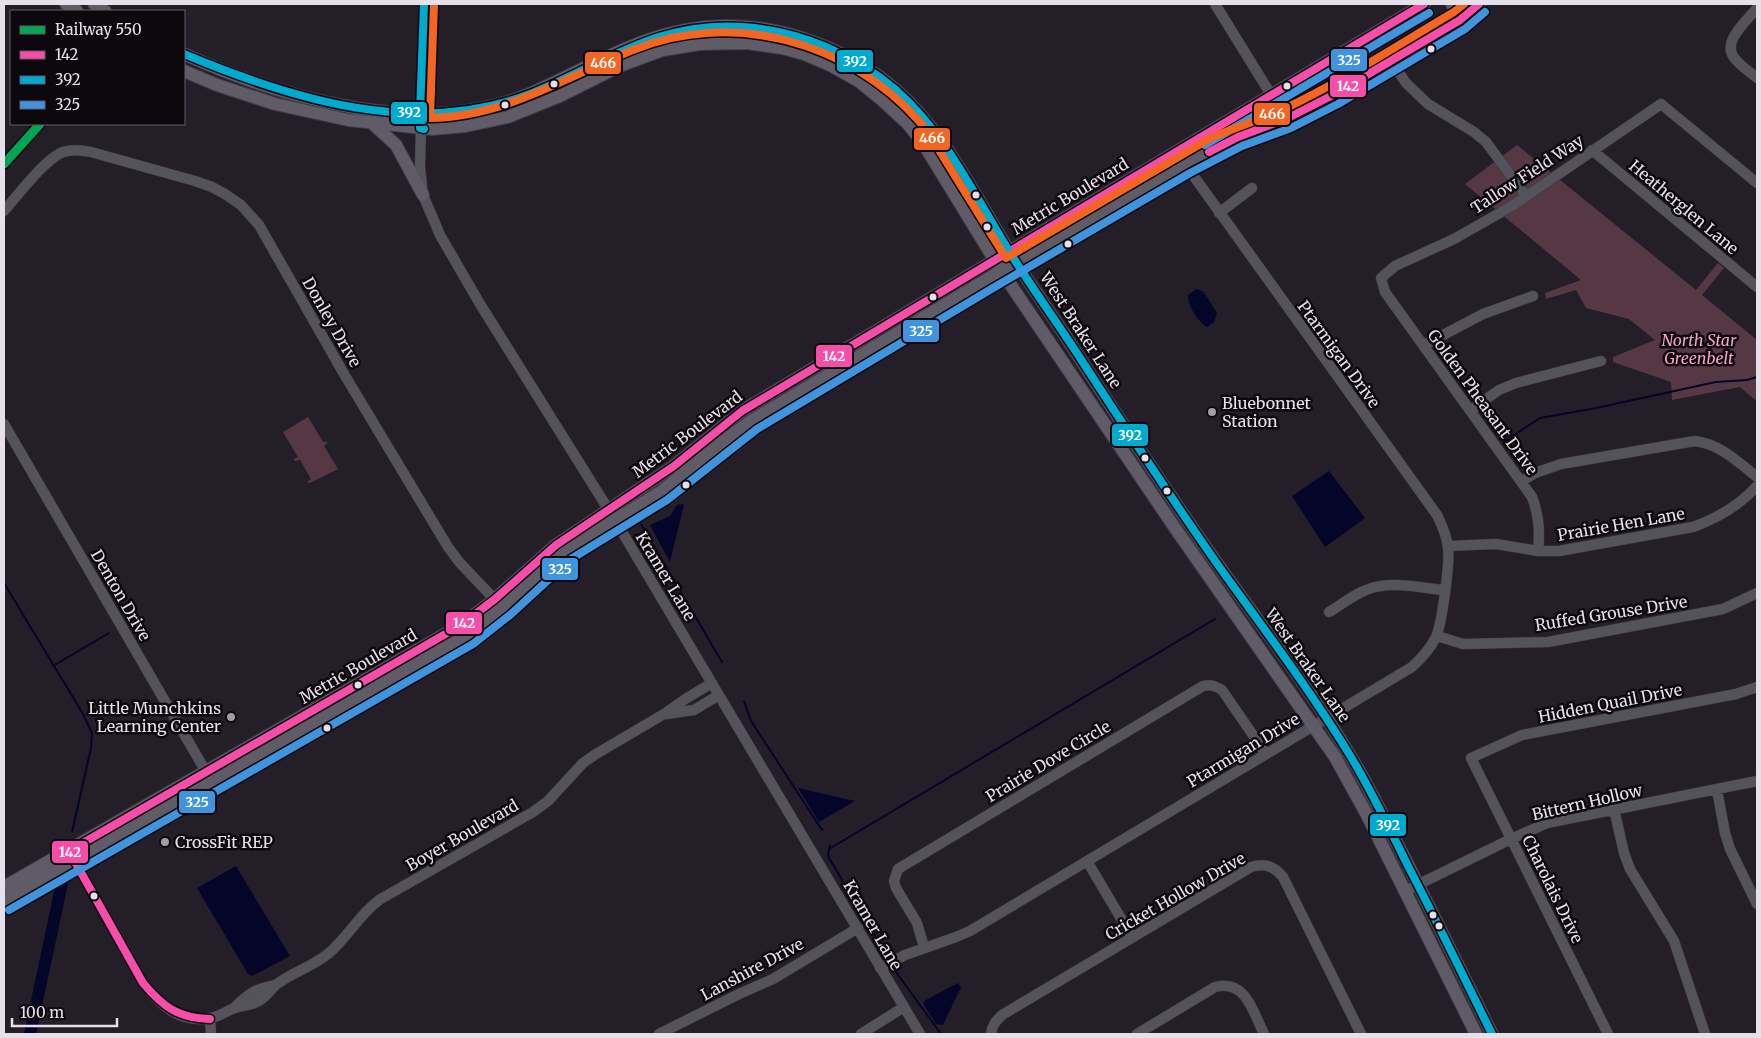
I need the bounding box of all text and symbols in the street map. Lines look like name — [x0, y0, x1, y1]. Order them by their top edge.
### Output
legend — [10, 10, 185, 125]
text: Railway 550 — [55, 20, 142, 39]
unlabelled marker — [1426, 44, 1436, 54]
text: 142 — [55, 45, 78, 64]
line badge: 325 — [1330, 48, 1368, 72]
line badge: 392 — [836, 49, 874, 73]
line badge: 466 — [584, 51, 622, 75]
text: 325 — [1337, 51, 1361, 69]
text: 392 — [843, 52, 867, 70]
text: 466 — [590, 54, 616, 72]
text: 392 — [55, 70, 81, 89]
line badge: 142 — [1329, 74, 1367, 98]
text: 142 — [1337, 77, 1359, 95]
unlabelled marker — [549, 79, 559, 89]
unlabelled marker — [1282, 81, 1292, 91]
text: 325 — [55, 95, 80, 114]
unlabelled marker — [500, 100, 510, 110]
line badge: 392 — [390, 101, 428, 125]
line badge: 466 — [1253, 102, 1291, 126]
text: 392 — [397, 103, 421, 121]
text: 466 — [1259, 105, 1285, 123]
line badge: 466 — [913, 127, 951, 151]
text: 466 — [919, 129, 945, 147]
street label: Tallow Field Way — [1467, 130, 1588, 218]
street label: Metric Boulevard — [1008, 153, 1132, 239]
street label: Heatherglen Lane — [1625, 155, 1743, 259]
unlabelled marker — [971, 190, 981, 200]
unlabelled marker — [982, 222, 992, 232]
unlabelled marker — [1063, 239, 1073, 249]
street label: West Braker Lane — [1035, 267, 1126, 392]
street label: Donley Drive — [298, 274, 366, 370]
unlabelled marker — [928, 292, 938, 302]
street label: Ptarmigan Drive — [1293, 296, 1385, 412]
line badge: 325 — [902, 319, 940, 343]
text: 325 — [909, 322, 933, 340]
street label: Golden Pheasant Drive — [1424, 325, 1542, 479]
park label: North Star Greenbelt — [1661, 330, 1737, 368]
line badge: 142 — [815, 344, 853, 368]
text: 142 — [823, 347, 845, 365]
street label: Metric Boulevard — [628, 386, 746, 482]
place label: Bluebonnet Station — [1222, 393, 1312, 431]
marker: Bluebonnet Station — [1206, 406, 1218, 418]
line badge: 392 — [1111, 423, 1149, 447]
text: 392 — [1118, 426, 1142, 444]
unlabelled marker — [1140, 453, 1150, 463]
unlabelled marker — [681, 480, 691, 490]
unlabelled marker — [1162, 486, 1172, 496]
street label: Prairie Hen Lane — [1556, 503, 1686, 545]
street label: Kramer Lane — [632, 528, 700, 624]
street label: Denton Drive — [87, 546, 155, 644]
line badge: 325 — [541, 557, 579, 581]
text: 325 — [548, 560, 572, 578]
street label: Ruffed Grouse Drive — [1533, 591, 1689, 635]
street label: West Braker Lane — [1261, 603, 1355, 726]
line badge: 142 — [445, 611, 483, 635]
text: 142 — [453, 614, 475, 632]
street label: Metric Boulevard — [296, 624, 421, 708]
street label: Hidden Quail Drive — [1536, 679, 1684, 727]
unlabelled marker — [353, 680, 363, 690]
place label: Little Munchkins Learning Center — [88, 698, 221, 736]
street label: Ptarmigan Drive — [1183, 709, 1303, 791]
marker: Little Munchkins Learning Center — [225, 711, 237, 723]
street label: Prairie Dove Circle — [982, 716, 1114, 806]
unlabelled marker — [322, 723, 332, 733]
street label: Bittern Hollow — [1530, 780, 1644, 824]
line badge: 325 — [178, 790, 216, 814]
text: 325 — [185, 793, 209, 811]
street label: Boyer Boulevard — [402, 795, 522, 875]
line badge: 392 — [1369, 813, 1407, 837]
text: 392 — [1376, 816, 1400, 834]
place label: CrossFit REP — [175, 832, 273, 852]
street label: Charolais Drive — [1518, 832, 1588, 946]
marker: CrossFit REP — [159, 836, 171, 848]
line badge: 142 — [51, 840, 89, 864]
text: 142 — [59, 843, 81, 861]
street label: Cricket Hollow Drive — [1101, 848, 1249, 944]
street label: Kramer Lane — [839, 877, 907, 973]
unlabelled marker — [89, 891, 99, 901]
unlabelled marker — [1428, 910, 1438, 920]
unlabelled marker — [1434, 921, 1444, 931]
street label: Lanshire Drive — [697, 934, 807, 1004]
scale bar — [12, 996, 118, 1028]
text: 100 m — [20, 1003, 64, 1022]

